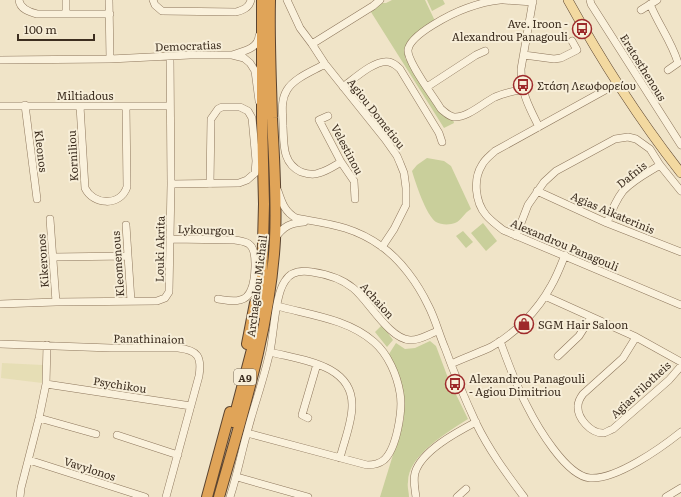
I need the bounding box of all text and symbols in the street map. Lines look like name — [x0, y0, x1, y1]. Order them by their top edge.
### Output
place label: Ave. Iroon - Alexandrou Panagouli — [452, 15, 568, 44]
scale bar — [18, 16, 94, 42]
bus stop icon: Ave. Iroon - Alexandrou Panagouli — [571, 18, 593, 40]
text: 100 m — [24, 20, 57, 38]
street label: Eratosthenous — [617, 30, 671, 104]
street label: Democratias — [155, 36, 221, 54]
street label: Agiou Dometiou — [344, 74, 410, 152]
bus stop icon: Στάση Λεωφορείου — [512, 74, 534, 96]
place label: Στάση Λεωφορείου — [537, 77, 636, 93]
street label: Miltiadous — [56, 87, 114, 103]
street label: Velestinou — [328, 121, 368, 177]
street label: Kleonos — [31, 129, 53, 173]
street label: Korniliou — [63, 130, 81, 182]
street label: Dafnis — [613, 157, 649, 191]
street label: Agias Aikaterinis — [569, 187, 657, 237]
street label: Alexandrou Panagouli — [508, 214, 622, 274]
street label: Louki Akrita — [150, 216, 168, 282]
street label: Lykourgou — [177, 220, 235, 238]
street label: Kleomenous — [107, 231, 127, 297]
street label: Kikeronos — [32, 233, 52, 289]
street label: Archagelou Michail — [242, 234, 270, 338]
street label: Achaion — [357, 278, 399, 322]
shop icon: SGM Hair Saloon — [513, 313, 535, 335]
place label: SGM Hair Saloon — [538, 316, 628, 332]
street label: Panathinaion — [113, 329, 185, 347]
street label: Agias Filotheis — [606, 357, 674, 421]
road number: A9 — [234, 369, 256, 385]
place label: Alexandrou Panagouli - Agiou Dimitriou — [469, 370, 586, 399]
street label: Psychikou — [92, 372, 148, 396]
bus stop icon: Alexandrou Panagouli - Agiou Dimitriou — [444, 373, 466, 395]
street label: Vavylonos — [62, 452, 118, 484]

